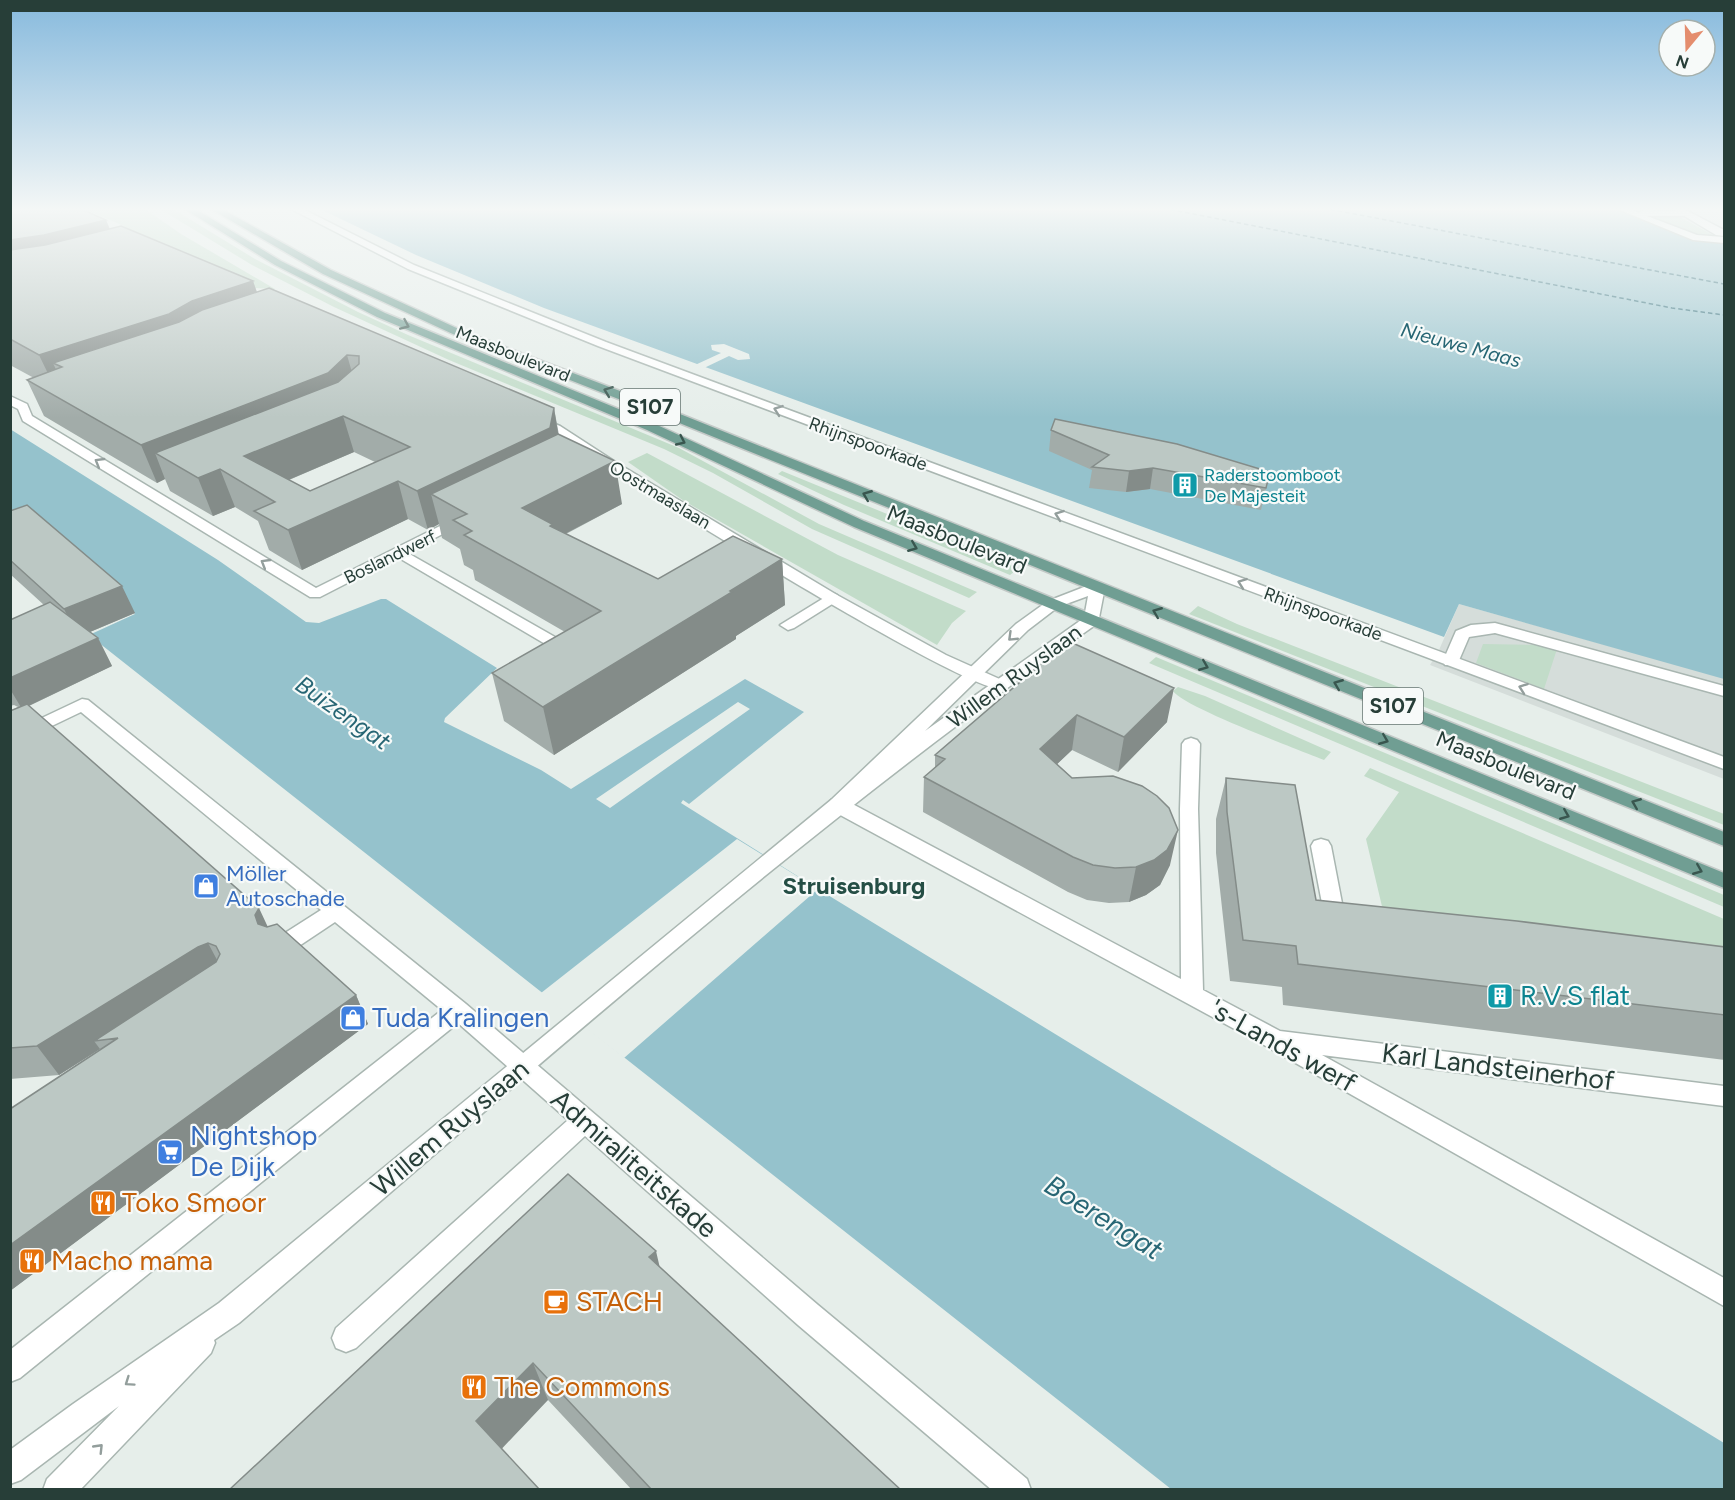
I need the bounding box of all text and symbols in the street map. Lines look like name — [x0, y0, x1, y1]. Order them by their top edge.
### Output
north arrow — [1657, 18, 1717, 78]
text: N — [1673, 51, 1691, 73]
water label: Nieuwe Maas — [1398, 317, 1524, 373]
one-way arrow — [398, 318, 409, 330]
street label: Maasboulevard — [453, 321, 573, 387]
one-way arrow — [603, 386, 614, 399]
road number: S107 — [620, 389, 680, 425]
one-way arrow — [773, 405, 784, 418]
street label: Rhijnspoorkade — [806, 412, 930, 476]
one-way arrow — [675, 434, 686, 446]
street label: Oostmaaslaan — [605, 456, 715, 534]
one-way arrow — [95, 457, 105, 469]
place label: Raderstoomboot De Majesteit — [1204, 464, 1341, 507]
building icon: Raderstoomboot De Majesteit — [1170, 470, 1200, 500]
one-way arrow — [862, 490, 873, 502]
street label: Maasboulevard — [883, 499, 1031, 580]
one-way arrow — [1054, 510, 1065, 523]
street label: Boslandwerf — [340, 525, 440, 589]
one-way arrow — [907, 540, 918, 552]
one-way arrow — [261, 559, 271, 571]
one-way arrow — [1237, 578, 1248, 591]
street label: Rhijnspoorkade — [1261, 582, 1385, 646]
one-way arrow — [1152, 607, 1163, 619]
street label: Willem Ruyslaan — [942, 619, 1087, 734]
one-way arrow — [1008, 630, 1019, 641]
one-way arrow — [1198, 659, 1209, 671]
water label: Buizengat — [290, 669, 397, 756]
one-way arrow — [1333, 679, 1344, 691]
one-way arrow — [1518, 683, 1529, 695]
road number: S107 — [1363, 688, 1423, 724]
street label: Maasboulevard — [1432, 725, 1580, 806]
one-way arrow — [1378, 733, 1389, 745]
one-way arrow — [1631, 798, 1642, 811]
one-way arrow — [1558, 808, 1569, 820]
place label: Möller Autoschade — [226, 860, 345, 912]
one-way arrow — [1692, 863, 1703, 875]
shop icon: Möller Autoschade — [191, 871, 221, 901]
district label: Struisenburg — [783, 871, 925, 900]
place label: R.V.S flat — [1520, 979, 1630, 1012]
building icon: R.V.S flat — [1485, 981, 1515, 1011]
street label: 's-Lands werf — [1204, 992, 1362, 1099]
place label: Tuda Kralingen — [372, 1001, 549, 1034]
shop icon: Tuda Kralingen — [338, 1003, 368, 1033]
street label: Karl Landsteinerhof — [1380, 1036, 1616, 1097]
street label: Willem Ruyslaan — [364, 1052, 535, 1203]
street label: Admiraliteitskade — [545, 1082, 724, 1245]
place label: Nightshop De Dijk — [190, 1119, 318, 1183]
supermarket icon: Nightshop De Dijk — [155, 1137, 185, 1167]
water label: Boerengat — [1039, 1167, 1169, 1267]
place label: Toko Smoor — [122, 1186, 266, 1219]
restaurant icon: Toko Smoor — [88, 1188, 118, 1218]
place label: Macho mama — [51, 1244, 213, 1277]
restaurant icon: Macho mama — [17, 1246, 47, 1276]
place label: STACH — [576, 1285, 663, 1318]
cafe icon: STACH — [541, 1287, 571, 1317]
place label: The Commons — [494, 1370, 670, 1403]
restaurant icon: The Commons — [459, 1372, 489, 1402]
one-way arrow — [125, 1375, 136, 1386]
one-way arrow — [91, 1444, 102, 1455]

